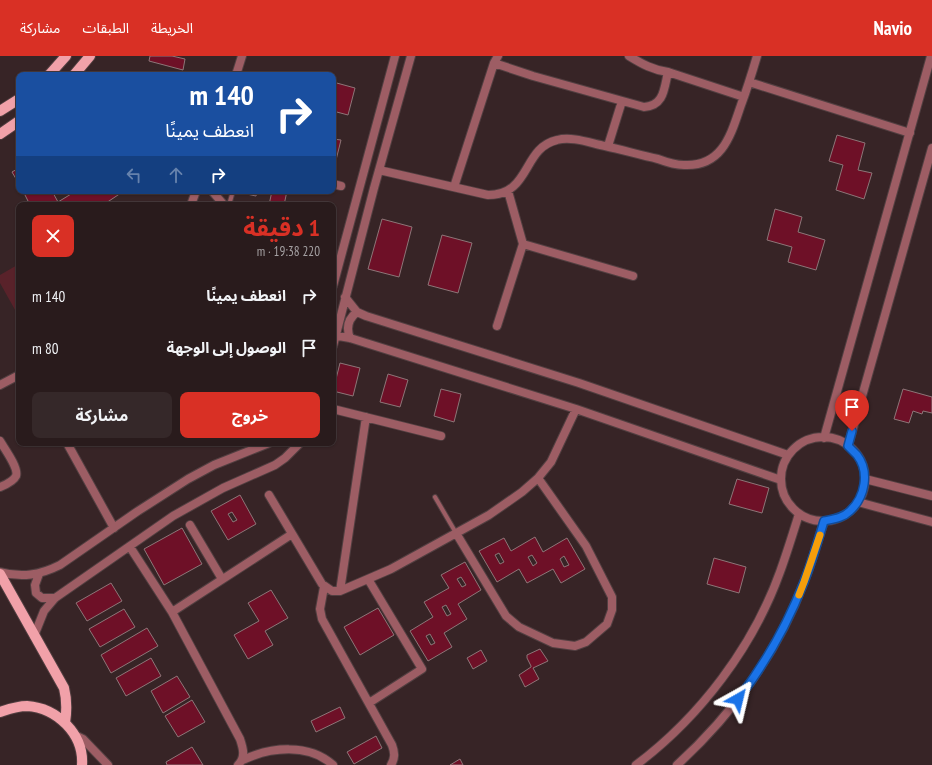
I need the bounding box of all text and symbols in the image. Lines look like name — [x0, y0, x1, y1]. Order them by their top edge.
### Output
text: Navio — [874, 16, 912, 40]
text: مشاركة — [20, 19, 60, 37]
text: الطبقات — [82, 19, 129, 37]
text: الخريطة — [151, 19, 193, 37]
text: 140 m — [190, 76, 254, 113]
icon: right — [268, 88, 320, 140]
text: انعطف يمينًا — [165, 119, 254, 142]
icon: left — [123, 164, 145, 186]
icon: ahead — [165, 164, 187, 186]
icon: right — [207, 164, 229, 186]
text: 1 دقيقة — [243, 212, 320, 243]
button: close — [32, 215, 74, 257]
text: 220 m · 19:38 — [257, 243, 320, 260]
icon: right — [298, 285, 320, 307]
text: انعطف يمينًا — [206, 286, 286, 305]
text: 140 m — [32, 287, 65, 306]
icon: arrive — [298, 337, 320, 359]
text: الوصول إلى الوجهة — [167, 338, 286, 357]
text: 80 m — [32, 339, 58, 358]
pin — [835, 390, 869, 431]
button: مشاركة — [32, 392, 172, 438]
button: خروج — [180, 392, 320, 438]
icon: arrive — [841, 396, 863, 418]
position arrow — [717, 678, 759, 720]

